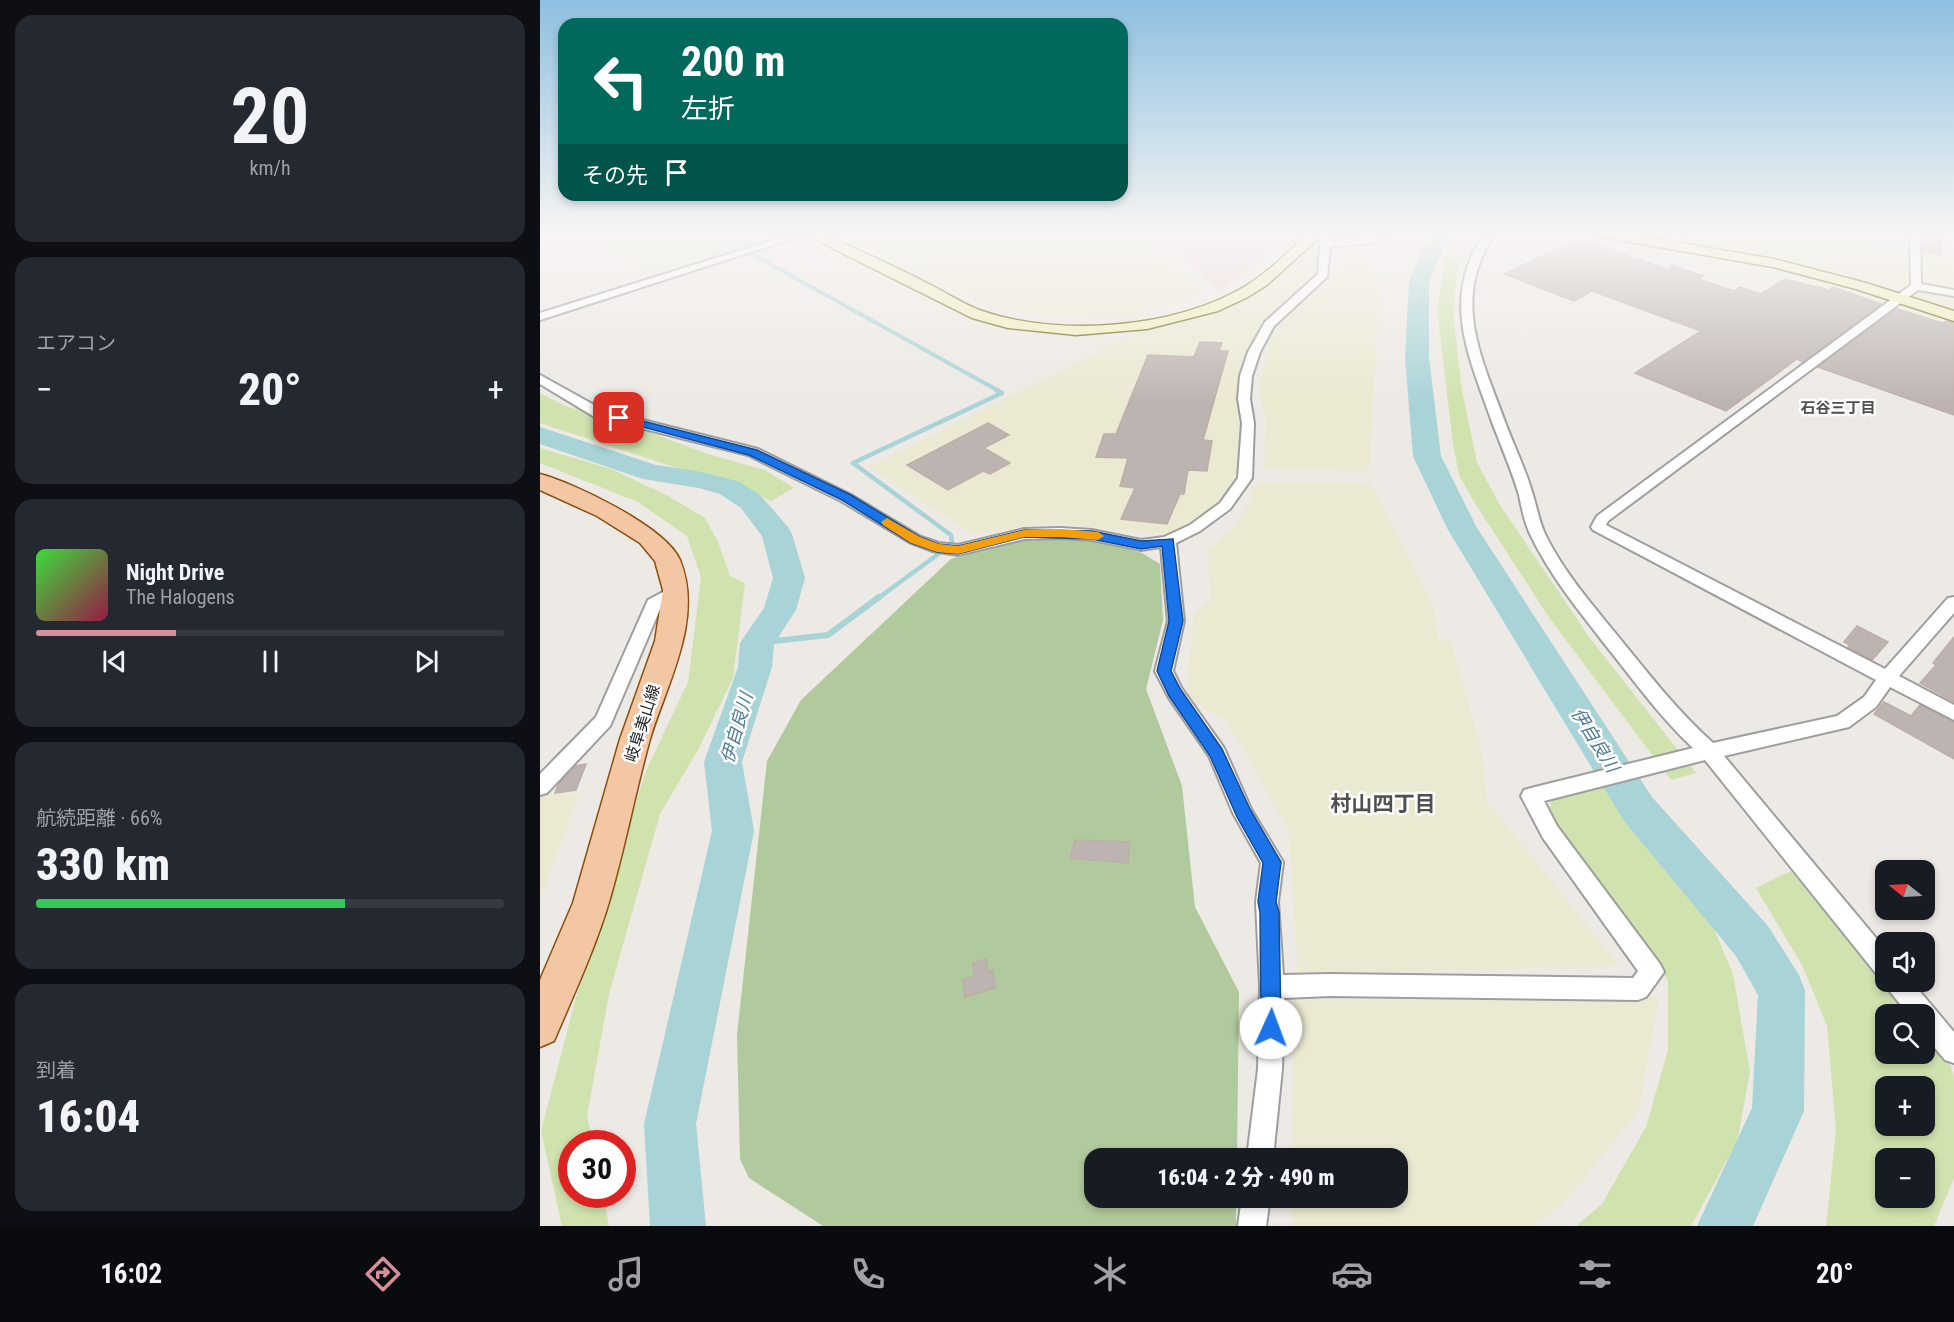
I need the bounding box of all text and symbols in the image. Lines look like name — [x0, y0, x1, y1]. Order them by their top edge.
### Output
text: 200 m — [681, 37, 786, 86]
icon: left — [582, 42, 660, 120]
text: 20 — [231, 71, 309, 162]
text: 左折 — [681, 93, 735, 125]
text: km/h — [249, 156, 291, 180]
icon: arrive — [660, 156, 693, 189]
text: その先 — [582, 163, 648, 188]
text: エアコン — [36, 331, 116, 355]
text: 20° — [238, 363, 302, 416]
text: − — [36, 370, 53, 409]
text: + — [488, 370, 504, 409]
pin — [593, 392, 644, 443]
district label: 石谷三丁目 — [1800, 399, 1876, 417]
icon: arrive — [602, 401, 635, 434]
text: Night Drive — [126, 560, 224, 585]
text: The Halogens — [126, 585, 235, 609]
icon: previous — [98, 645, 131, 678]
icon: pause — [254, 645, 287, 678]
icon: next — [410, 645, 443, 678]
street label: 岐阜美山線 — [621, 682, 664, 764]
water label: 伊自良川 — [717, 688, 757, 765]
water label: 伊自良川 — [1567, 704, 1624, 778]
district label: 村山四丁目 — [1331, 792, 1436, 816]
text: 航続距離 · 66% — [36, 806, 162, 830]
text: 330 km — [36, 838, 170, 891]
north arrow — [1875, 860, 1935, 920]
map controls — [1875, 860, 1935, 1208]
button: sound — [1875, 932, 1935, 992]
position arrow — [1239, 996, 1303, 1060]
button: search — [1875, 1004, 1935, 1064]
text: 到着 — [36, 1058, 76, 1082]
button: + — [1875, 1076, 1935, 1136]
text: 16:04 — [36, 1090, 140, 1143]
speed limit sign: 30 — [558, 1130, 636, 1208]
button: − — [1875, 1148, 1935, 1208]
text: 16:04 · 2 分 · 490 m — [1157, 1165, 1335, 1190]
icon: directions — [362, 1253, 404, 1295]
icon: music — [605, 1253, 647, 1295]
icon: phone — [847, 1253, 889, 1295]
icon: climate — [1089, 1253, 1131, 1295]
icon: car — [1331, 1253, 1373, 1295]
icon: filters — [1574, 1253, 1616, 1295]
text: 16:02 — [100, 1258, 162, 1290]
text: 20° — [1816, 1258, 1854, 1290]

